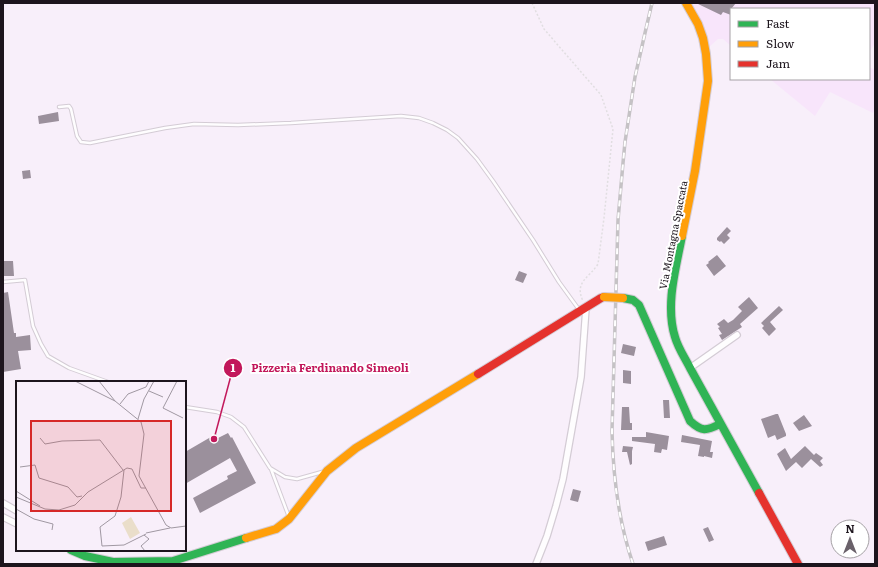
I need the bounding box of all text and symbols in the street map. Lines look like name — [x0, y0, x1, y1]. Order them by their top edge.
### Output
legend — [730, 8, 870, 80]
text: Fast — [766, 14, 790, 32]
text: Slow — [766, 34, 795, 52]
text: Jam — [766, 54, 791, 72]
street label: Via Montagna Spaccata — [655, 179, 691, 291]
callout: Pizzeria Ferdinando Simeoli — [223, 356, 417, 379]
text: 1 — [231, 358, 236, 376]
text: Pizzeria Ferdinando Simeoli — [251, 359, 409, 375]
inset map — [16, 381, 186, 551]
north arrow — [830, 519, 870, 559]
text: N — [845, 520, 855, 536]

